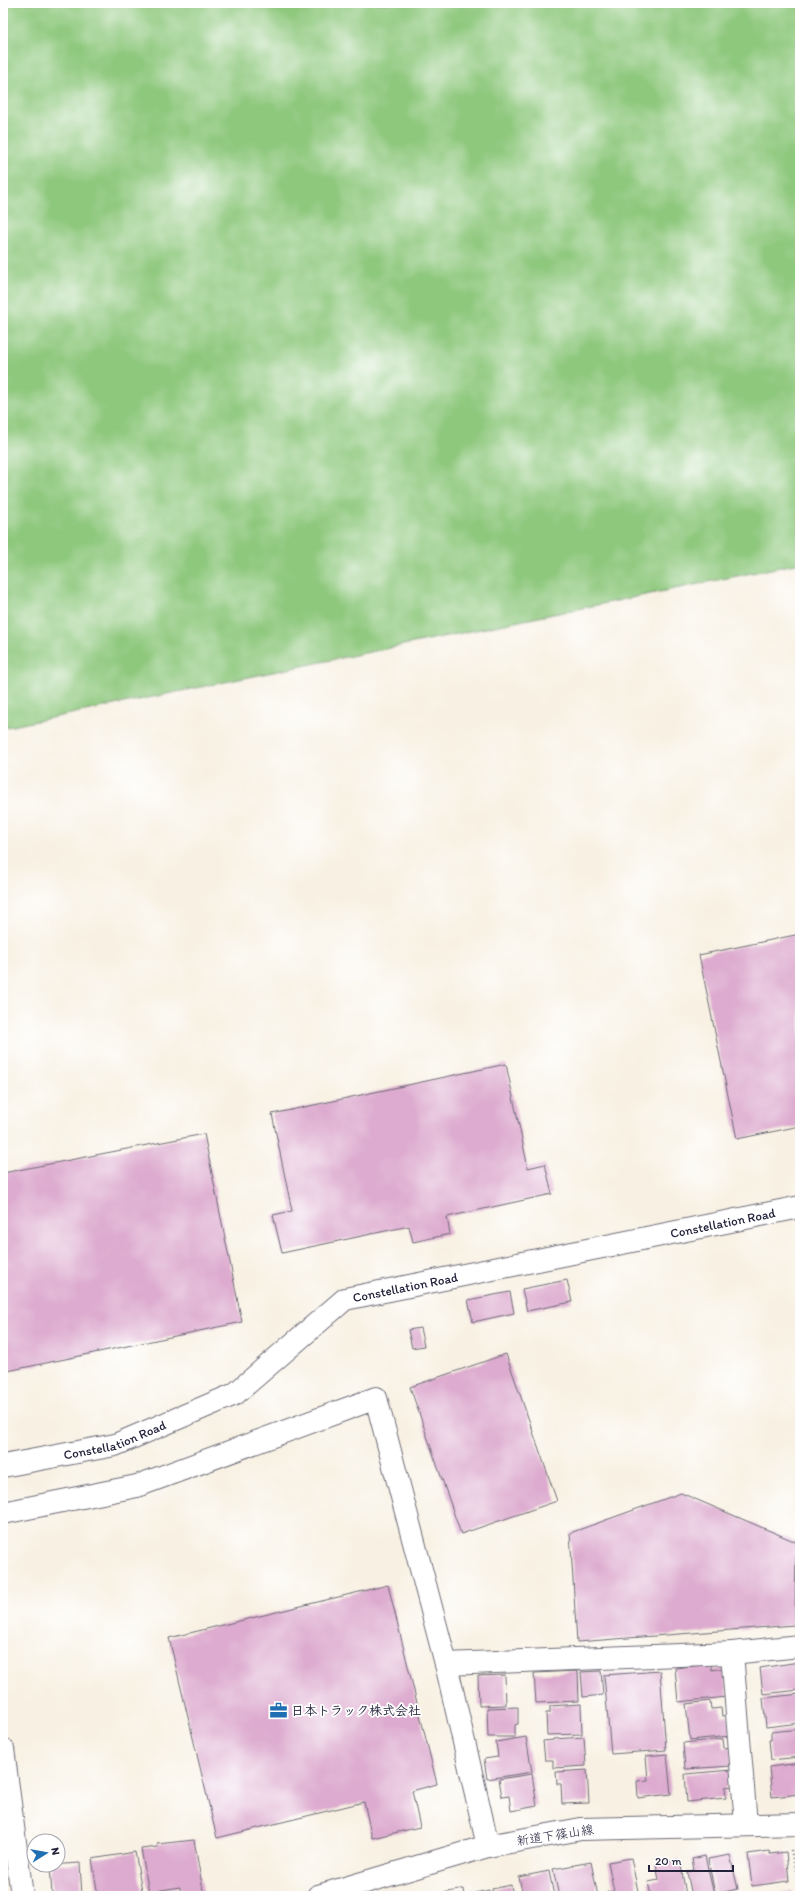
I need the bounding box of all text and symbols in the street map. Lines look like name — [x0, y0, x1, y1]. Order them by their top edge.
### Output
street label: Constellation Road — [669, 1205, 776, 1241]
street label: Constellation Road — [351, 1269, 459, 1305]
street label: Constellation Road — [62, 1417, 168, 1462]
office icon: 日本トラック株式会社 — [268, 1700, 288, 1720]
place label: 日本トラック株式会社 — [291, 1703, 421, 1718]
street label: 新道下篠山線 — [515, 1821, 596, 1849]
north arrow — [26, 1833, 66, 1873]
text: N — [48, 1846, 62, 1856]
scale bar — [649, 1847, 733, 1873]
text: 20 m — [655, 1854, 682, 1868]

